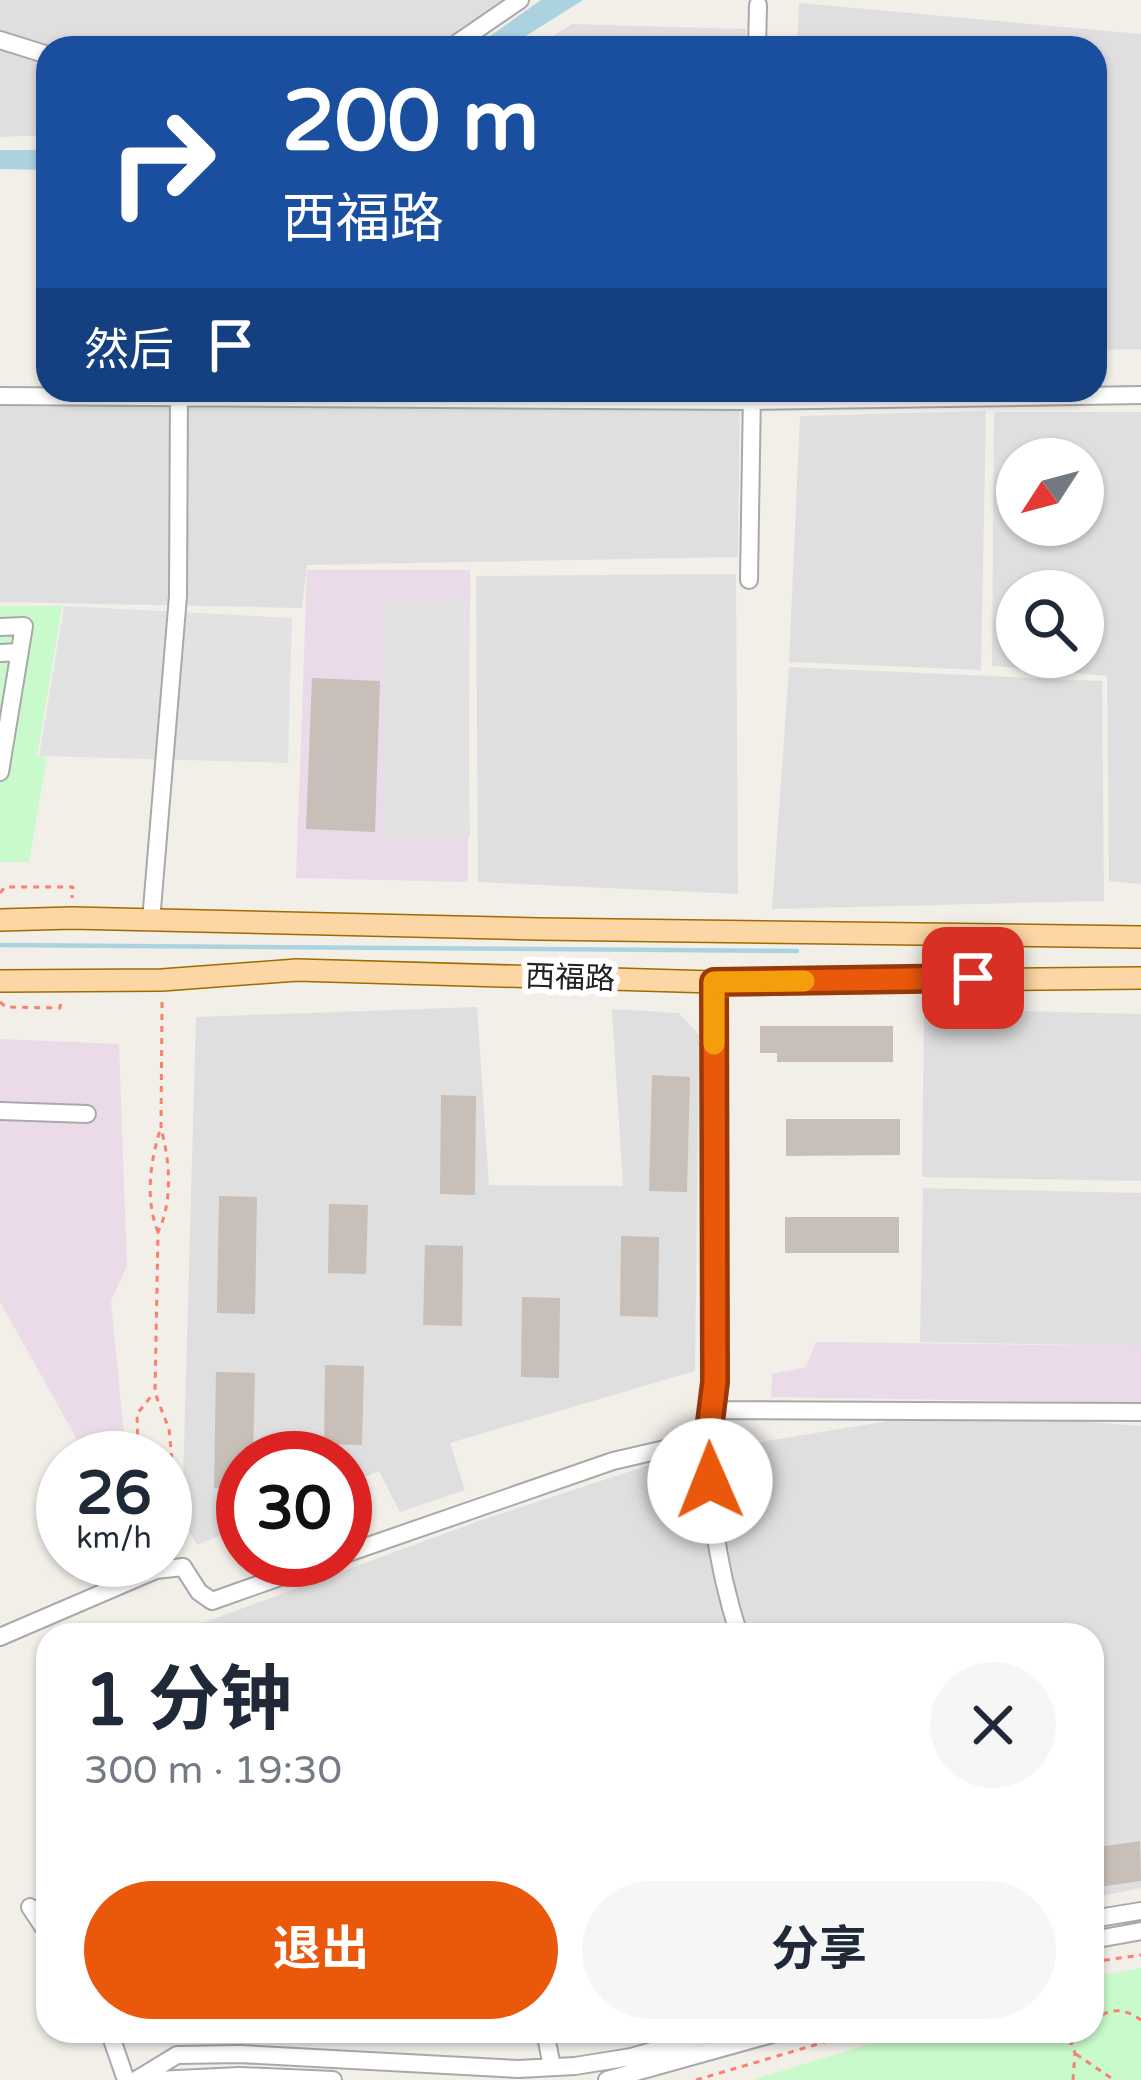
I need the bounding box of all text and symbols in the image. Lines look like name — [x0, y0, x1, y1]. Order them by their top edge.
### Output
text: 200 m — [282, 72, 539, 173]
icon: right — [84, 84, 240, 240]
text: 西福路 — [282, 187, 444, 252]
icon: arrive — [198, 312, 264, 378]
text: 然后 — [84, 324, 174, 378]
north arrow — [996, 438, 1104, 546]
map controls — [996, 438, 1104, 678]
button: search — [996, 570, 1104, 678]
pin — [922, 927, 1024, 1029]
icon: arrive — [940, 945, 1006, 1011]
street label: 西福路 — [524, 958, 616, 998]
position arrow — [647, 1418, 773, 1544]
speed limit sign: 30 — [216, 1431, 372, 1587]
text: 26 — [76, 1458, 152, 1530]
text: km/h — [76, 1520, 152, 1557]
text: 1 分钟 — [84, 1658, 292, 1745]
button: close — [930, 1662, 1056, 1788]
text: 300 m · 19:30 — [84, 1747, 342, 1794]
button: 退出 — [84, 1881, 558, 2019]
button: 分享 — [582, 1881, 1056, 2019]

